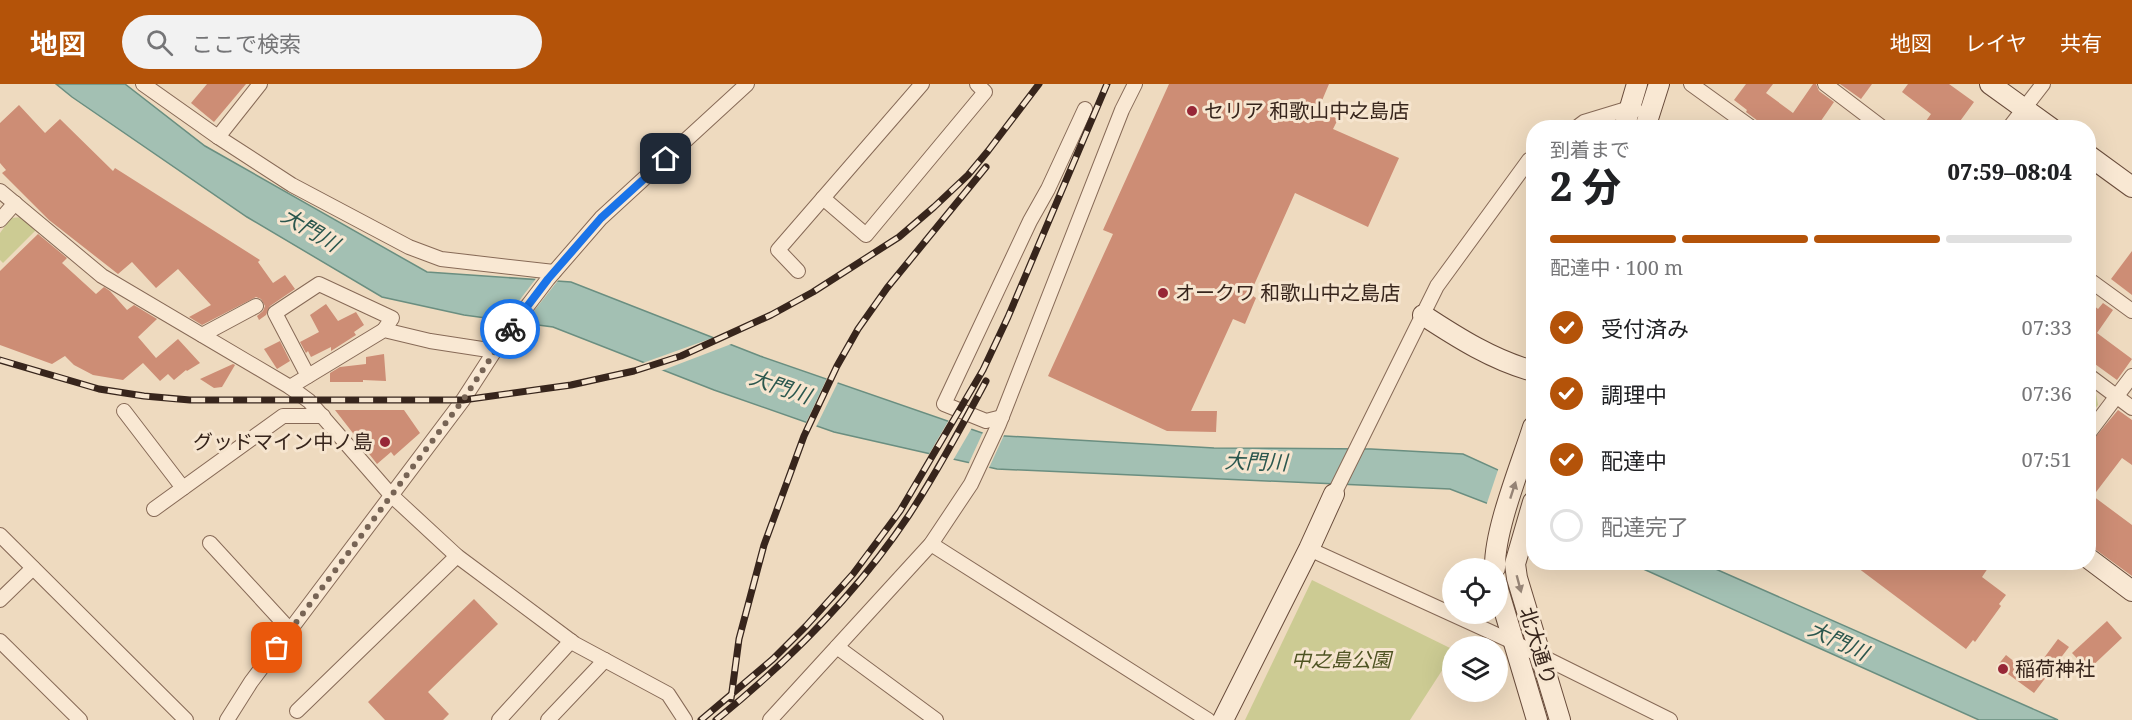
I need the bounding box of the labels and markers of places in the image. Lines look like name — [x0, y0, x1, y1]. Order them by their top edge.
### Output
place label: セリア 和歌山中之島店 — [1204, 97, 1409, 124]
marker: セリア 和歌山中之島店 — [1185, 104, 1199, 118]
pin — [640, 133, 691, 184]
place label: オークワ 和歌山中之島店 — [1175, 279, 1400, 306]
marker: オークワ 和歌山中之島店 — [1156, 286, 1170, 300]
place label: グッドマイン中ノ島 — [193, 428, 373, 455]
marker: グッドマイン中ノ島 — [378, 435, 392, 449]
pin — [251, 622, 302, 673]
place label: 稲荷神社 — [2015, 655, 2095, 682]
marker: 稲荷神社 — [1996, 662, 2010, 676]

